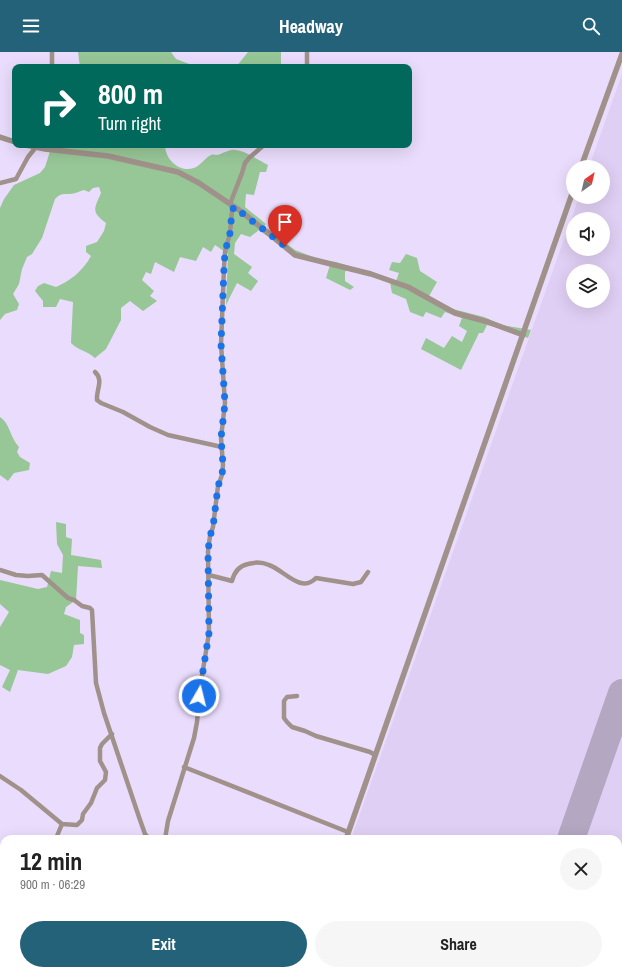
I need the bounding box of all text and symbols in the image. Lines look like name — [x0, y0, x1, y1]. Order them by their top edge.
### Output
text: Headway — [279, 14, 343, 39]
icon: menu — [20, 15, 42, 37]
icon: search — [580, 15, 602, 37]
text: 800 m — [98, 75, 163, 113]
icon: right — [32, 80, 84, 132]
text: Turn right — [98, 111, 161, 136]
north arrow — [566, 160, 610, 204]
map controls — [566, 160, 610, 308]
pin — [268, 205, 302, 246]
icon: arrive — [274, 211, 296, 233]
button: sound — [566, 212, 610, 256]
button: layers — [566, 264, 610, 308]
position arrow — [178, 675, 220, 717]
text: 12 min — [20, 845, 82, 877]
button: close — [560, 848, 602, 890]
text: 900 m · 06:29 — [20, 876, 85, 893]
button: Exit — [20, 921, 307, 967]
button: Share — [315, 921, 602, 967]

